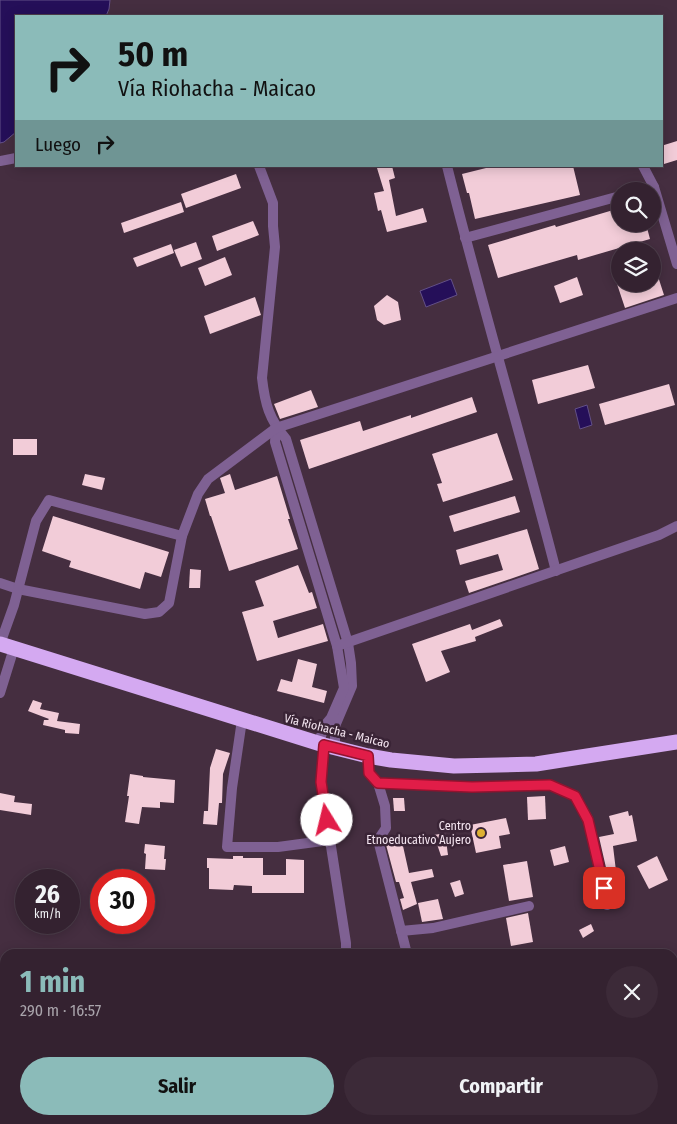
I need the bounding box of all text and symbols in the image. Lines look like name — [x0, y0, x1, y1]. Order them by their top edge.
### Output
text: 50 m — [118, 33, 188, 75]
icon: right — [35, 35, 100, 100]
text: Vía Riohacha - Maicao — [118, 75, 316, 102]
icon: right — [91, 130, 119, 158]
text: Luego — [35, 133, 81, 156]
map controls — [611, 182, 661, 292]
button: search — [611, 182, 661, 232]
button: layers — [611, 242, 661, 292]
street label: Vía Riohacha - Maicao — [283, 711, 391, 751]
position arrow — [300, 793, 352, 845]
place label: Centro Etnoeducativo Aujero — [366, 819, 471, 847]
marker: Centro Etnoeducativo Aujero — [475, 827, 487, 839]
pin — [583, 867, 625, 909]
speed limit sign: 30 — [90, 869, 155, 934]
icon: arrive — [590, 874, 618, 902]
text: 26 — [35, 880, 60, 910]
text: km/h — [34, 907, 61, 921]
text: 1 min — [20, 964, 85, 1000]
button: close — [606, 966, 658, 1018]
text: 290 m · 16:57 — [20, 1001, 101, 1020]
button: Salir — [20, 1057, 334, 1115]
button: Compartir — [344, 1057, 658, 1115]

